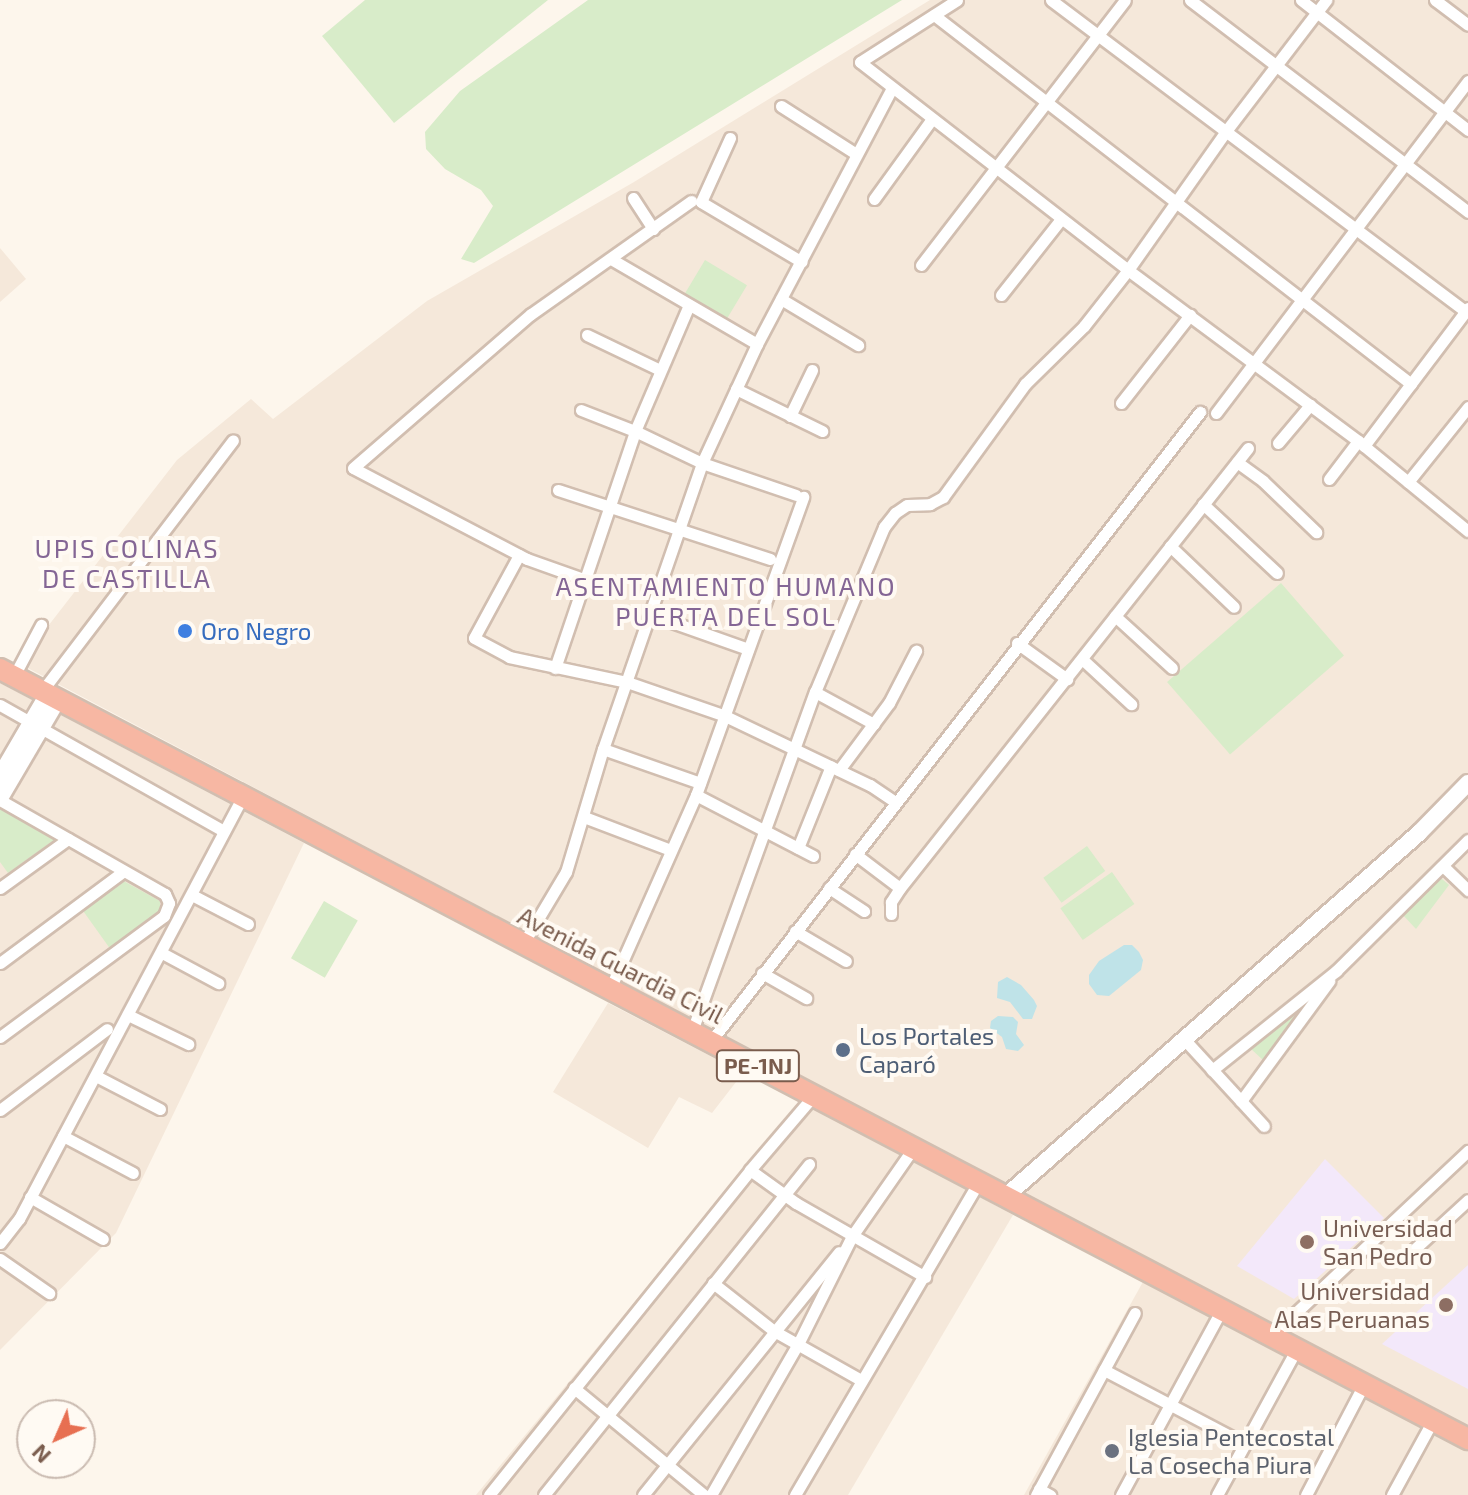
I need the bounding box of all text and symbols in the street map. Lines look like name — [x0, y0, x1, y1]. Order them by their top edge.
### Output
district label: UPIS COLINAS DE CASTILLA — [34, 532, 220, 594]
district label: ASENTAMIENTO HUMANO PUERTA DEL SOL — [555, 570, 897, 632]
place label: Oro Negro — [201, 617, 311, 645]
marker: Oro Negro — [176, 622, 194, 640]
street label: Avenida Guardia Civil — [513, 901, 729, 1029]
place label: Los Portales Caparó — [859, 1022, 994, 1078]
marker: Los Portales Caparó — [834, 1041, 852, 1059]
road number: PE-1NJ — [714, 1048, 802, 1084]
place label: Universidad San Pedro — [1323, 1214, 1453, 1270]
marker: Universidad San Pedro — [1298, 1233, 1316, 1251]
place label: Universidad Alas Peruanas — [1275, 1277, 1430, 1333]
marker: Universidad Alas Peruanas — [1437, 1296, 1455, 1314]
north arrow — [16, 1399, 96, 1479]
place label: Iglesia Pentecostal La Cosecha Piura — [1128, 1423, 1334, 1479]
text: N — [26, 1440, 55, 1469]
marker: Iglesia Pentecostal La Cosecha Piura — [1103, 1442, 1121, 1460]

